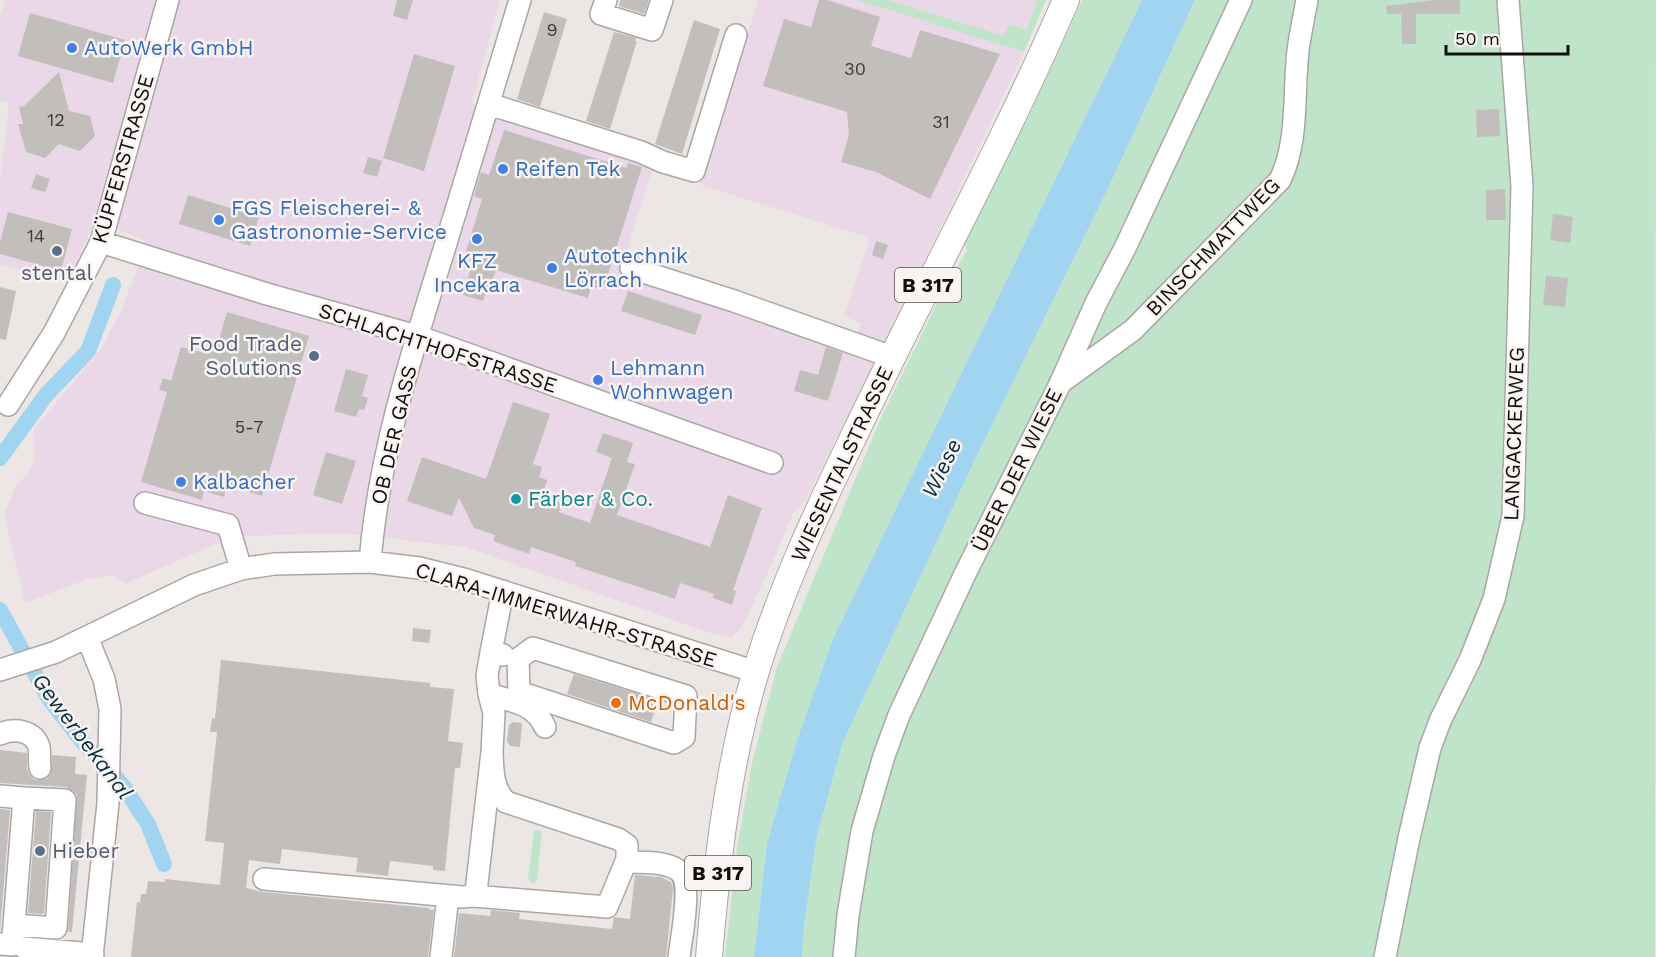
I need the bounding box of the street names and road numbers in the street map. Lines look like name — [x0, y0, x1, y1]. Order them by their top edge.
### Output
street label: KÜPFERSTRASSE — [86, 71, 159, 246]
street label: BINSCHMATTWEG — [1140, 172, 1285, 321]
road number: B 317 — [895, 268, 961, 302]
street label: SCHLACHTHOFSTRASSE — [316, 297, 561, 398]
street label: LANGACKERWEG — [1498, 346, 1529, 522]
street label: WIESENTALSTRASSE — [785, 362, 898, 565]
street label: OB DER GASS — [365, 363, 422, 507]
street label: ÜBER DER WIESE — [966, 384, 1067, 556]
street label: CLARA-IMMERWAHR-STRASSE — [412, 557, 720, 672]
road number: B 317 — [685, 856, 751, 890]

